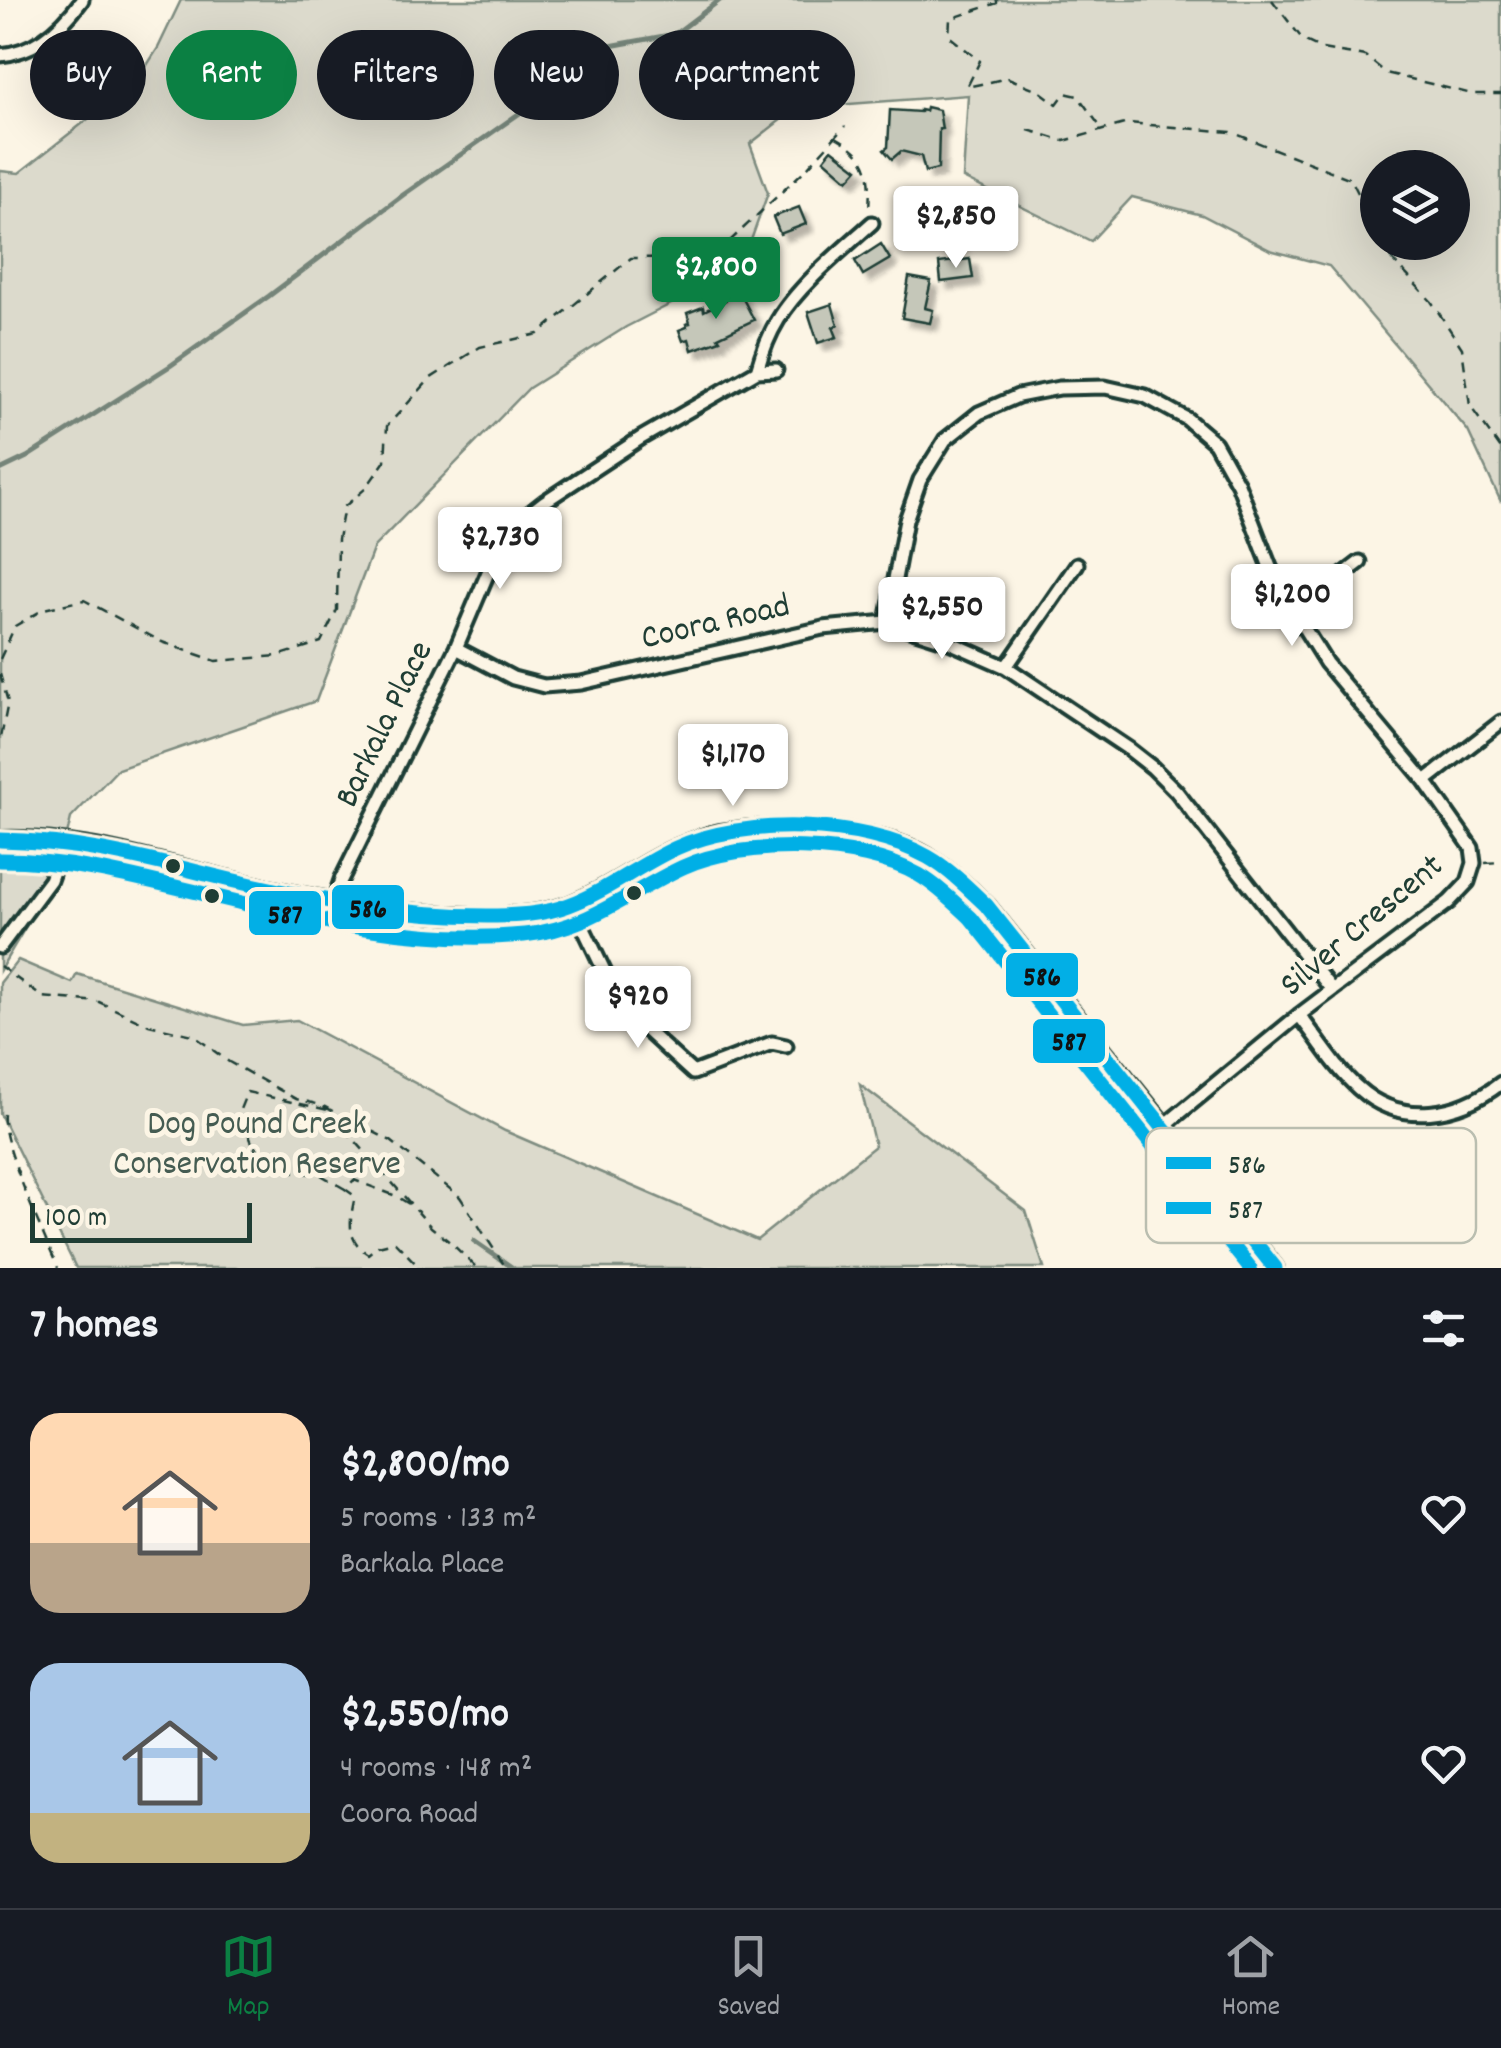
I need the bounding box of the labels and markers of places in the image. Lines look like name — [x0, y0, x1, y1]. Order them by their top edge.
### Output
pin: $2,850 — [875, 186, 1037, 271]
pin: $2,800 — [635, 237, 797, 322]
pin: $2,730 — [419, 507, 581, 592]
pin: $1,200 — [1211, 564, 1373, 649]
pin: $2,550 — [861, 577, 1023, 662]
pin: $1,170 — [652, 724, 814, 809]
unlabelled marker — [163, 856, 183, 876]
unlabelled marker — [624, 883, 644, 903]
unlabelled marker — [202, 886, 222, 906]
pin: $920 — [579, 966, 697, 1051]

